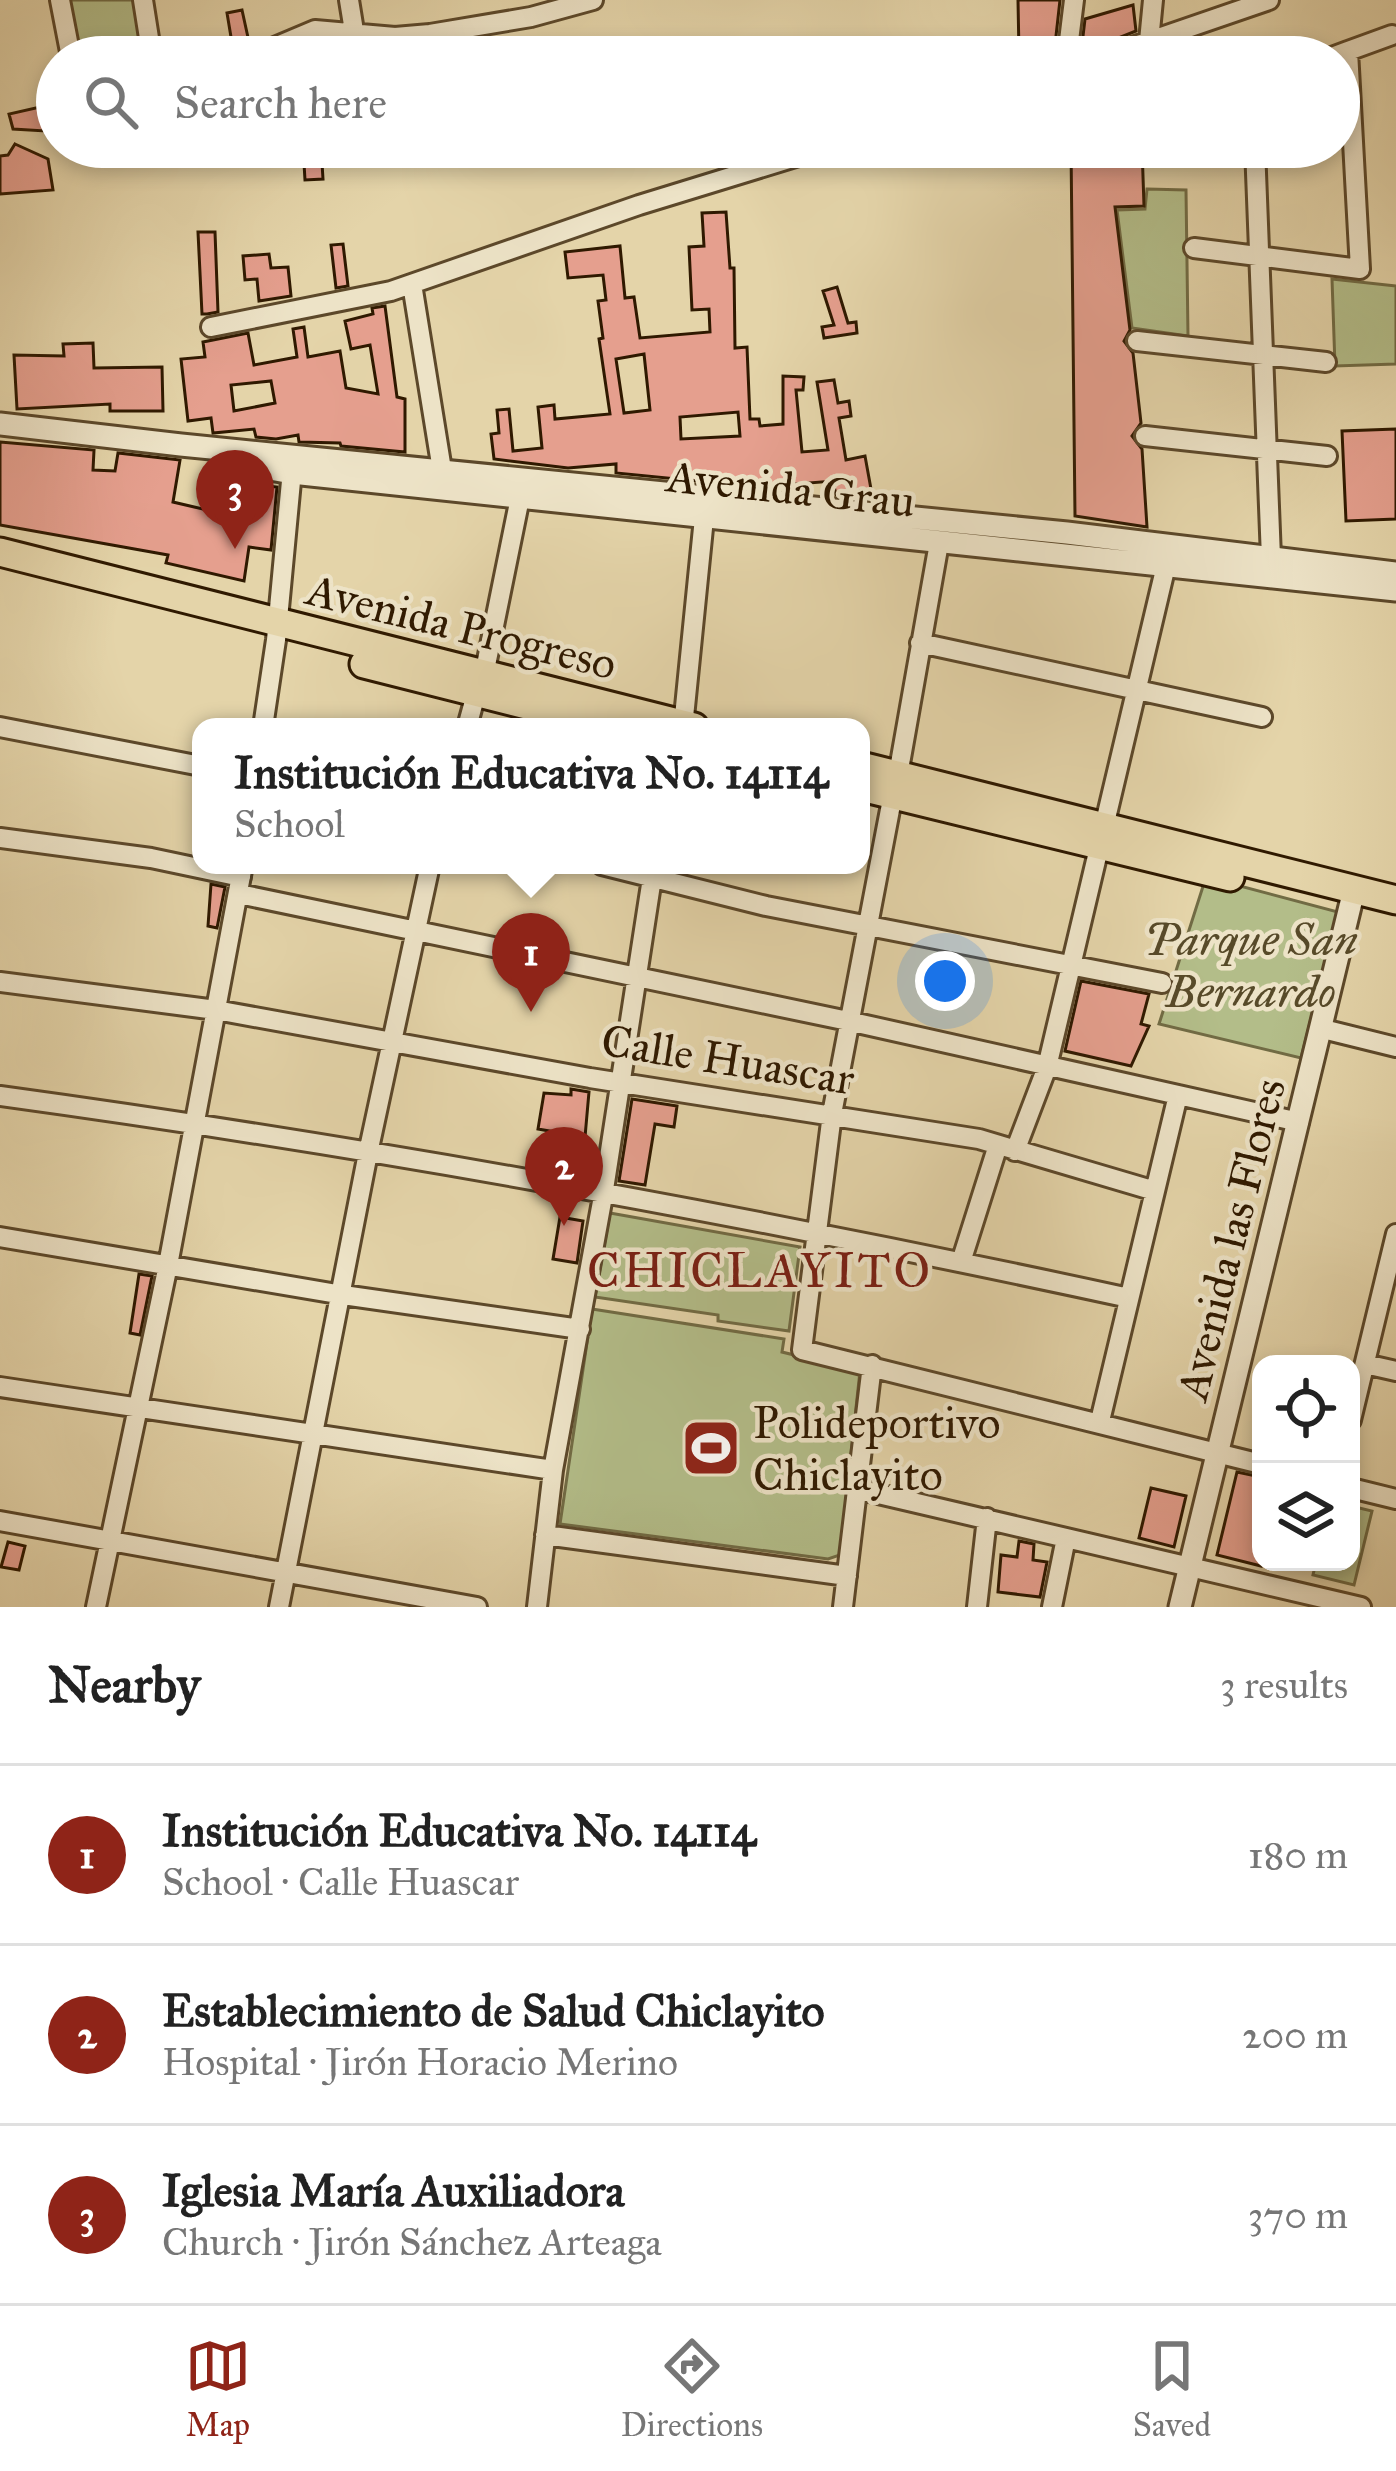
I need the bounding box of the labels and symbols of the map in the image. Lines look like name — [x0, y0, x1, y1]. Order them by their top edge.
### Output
street label: Avenida Grau — [662, 448, 918, 529]
pin: 3 — [196, 450, 274, 549]
street label: Avenida Progreso — [299, 561, 622, 692]
park label: Parque San Bernardo — [1144, 912, 1358, 1019]
pin: 1 — [492, 913, 570, 1012]
your location — [915, 951, 975, 1011]
street label: Calle Huascar — [598, 1012, 858, 1107]
street label: Avenida las Flores — [1163, 1073, 1297, 1408]
pin: 2 — [525, 1127, 603, 1226]
district label: CHICLAYITO — [587, 1241, 933, 1300]
place label: Polideportivo Chiclayito — [753, 1395, 1001, 1502]
sports icon: Polideportivo Chiclayito — [680, 1417, 742, 1479]

